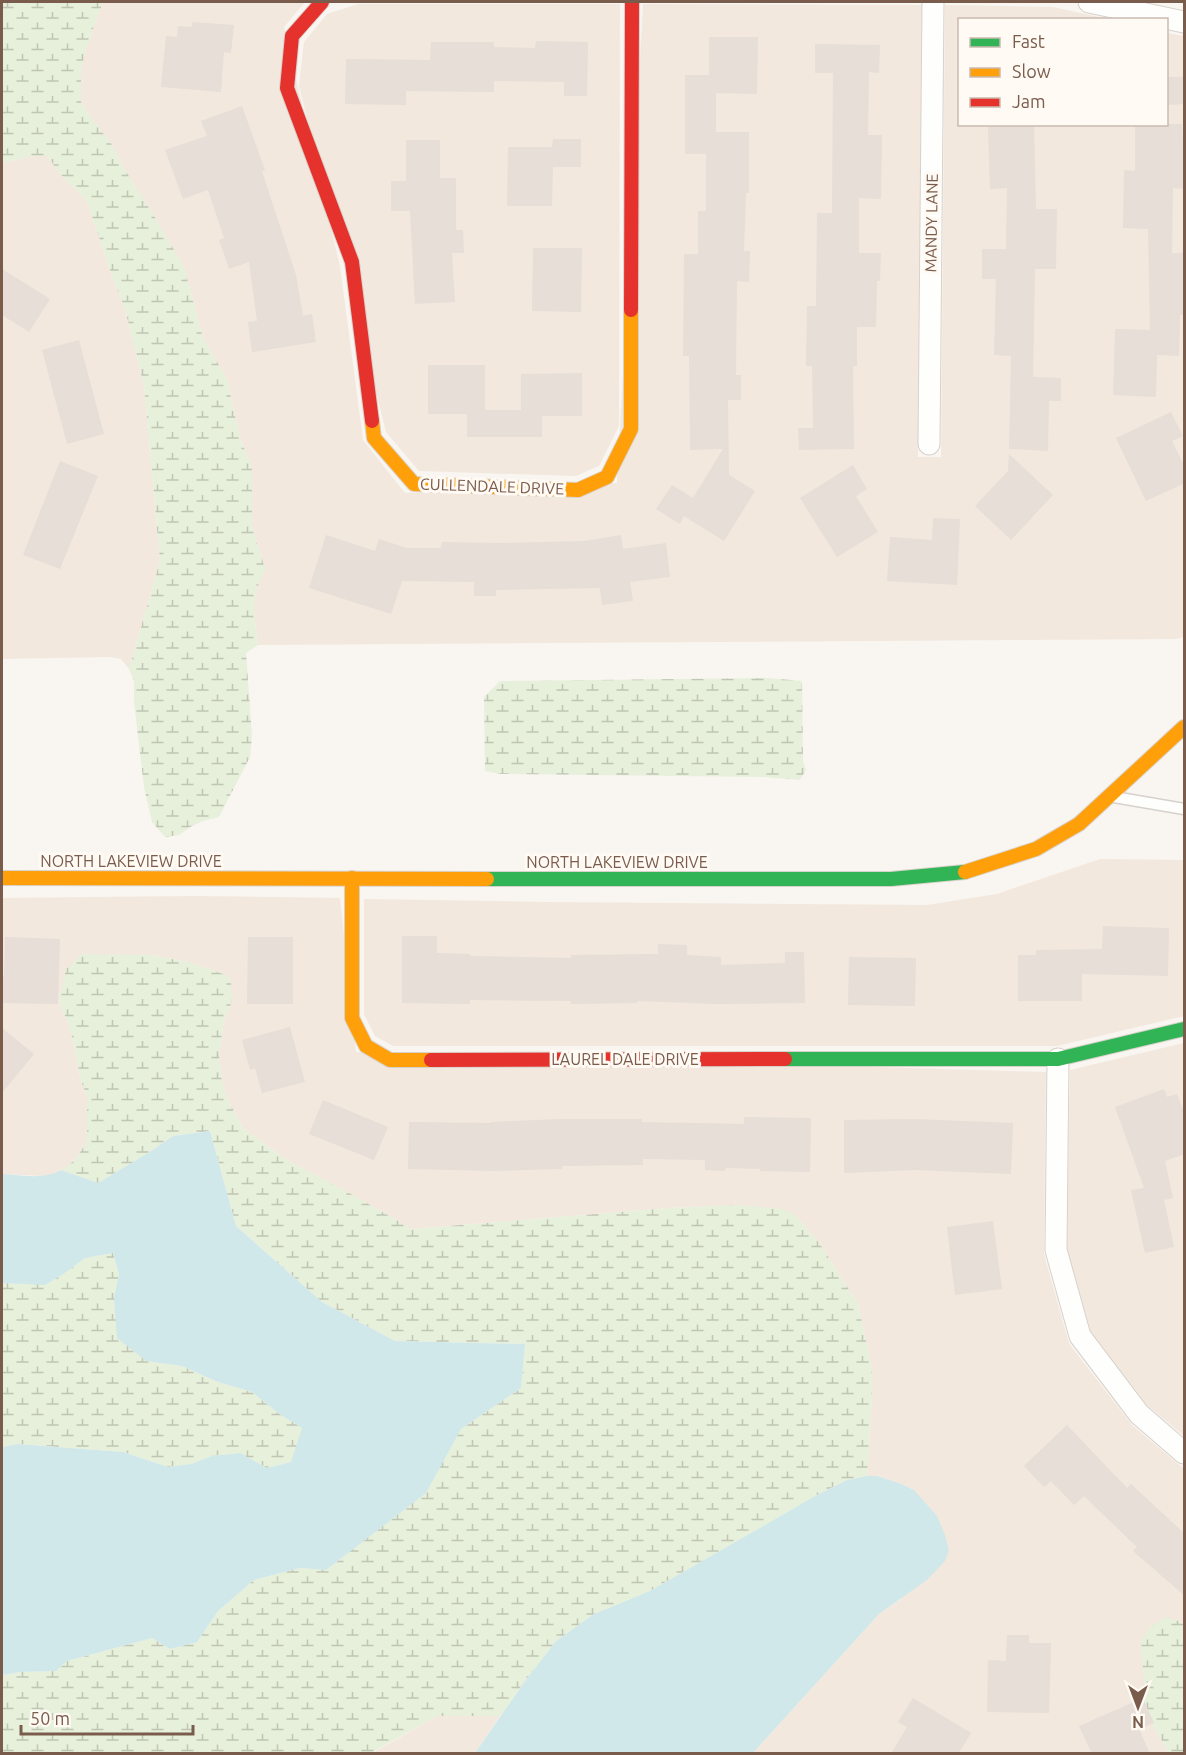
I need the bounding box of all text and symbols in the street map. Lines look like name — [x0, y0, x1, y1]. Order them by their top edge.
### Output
legend — [958, 18, 1168, 126]
text: Fast — [1012, 31, 1045, 51]
text: Slow — [1012, 61, 1051, 81]
text: Jam — [1012, 91, 1046, 111]
street label: MANDY LANE — [921, 173, 941, 273]
street label: CULLENDALE DRIVE — [420, 474, 564, 498]
street label: NORTH LAKEVIEW DRIVE — [40, 852, 222, 870]
street label: NORTH LAKEVIEW DRIVE — [526, 853, 708, 871]
street label: LAUREL DALE DRIVE — [551, 1050, 699, 1068]
north arrow — [1108, 1677, 1168, 1737]
scale bar — [21, 1698, 194, 1736]
text: 50 m — [30, 1708, 70, 1728]
text: N — [1132, 1713, 1144, 1731]

